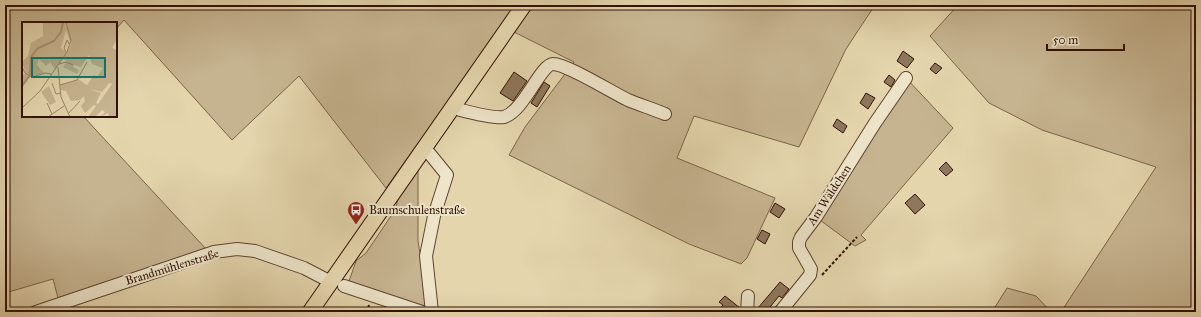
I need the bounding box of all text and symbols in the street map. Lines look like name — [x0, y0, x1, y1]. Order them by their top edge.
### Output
inset map — [22, 22, 117, 117]
scale bar — [1047, 26, 1124, 52]
text: 50 m — [1053, 33, 1078, 47]
street label: Am Wäldchen — [804, 162, 854, 229]
bus stop icon: Baumschulenstraße — [346, 200, 366, 225]
place label: Baumschulenstraße — [369, 203, 465, 217]
street label: Brandmühlenstraße — [123, 246, 221, 288]

